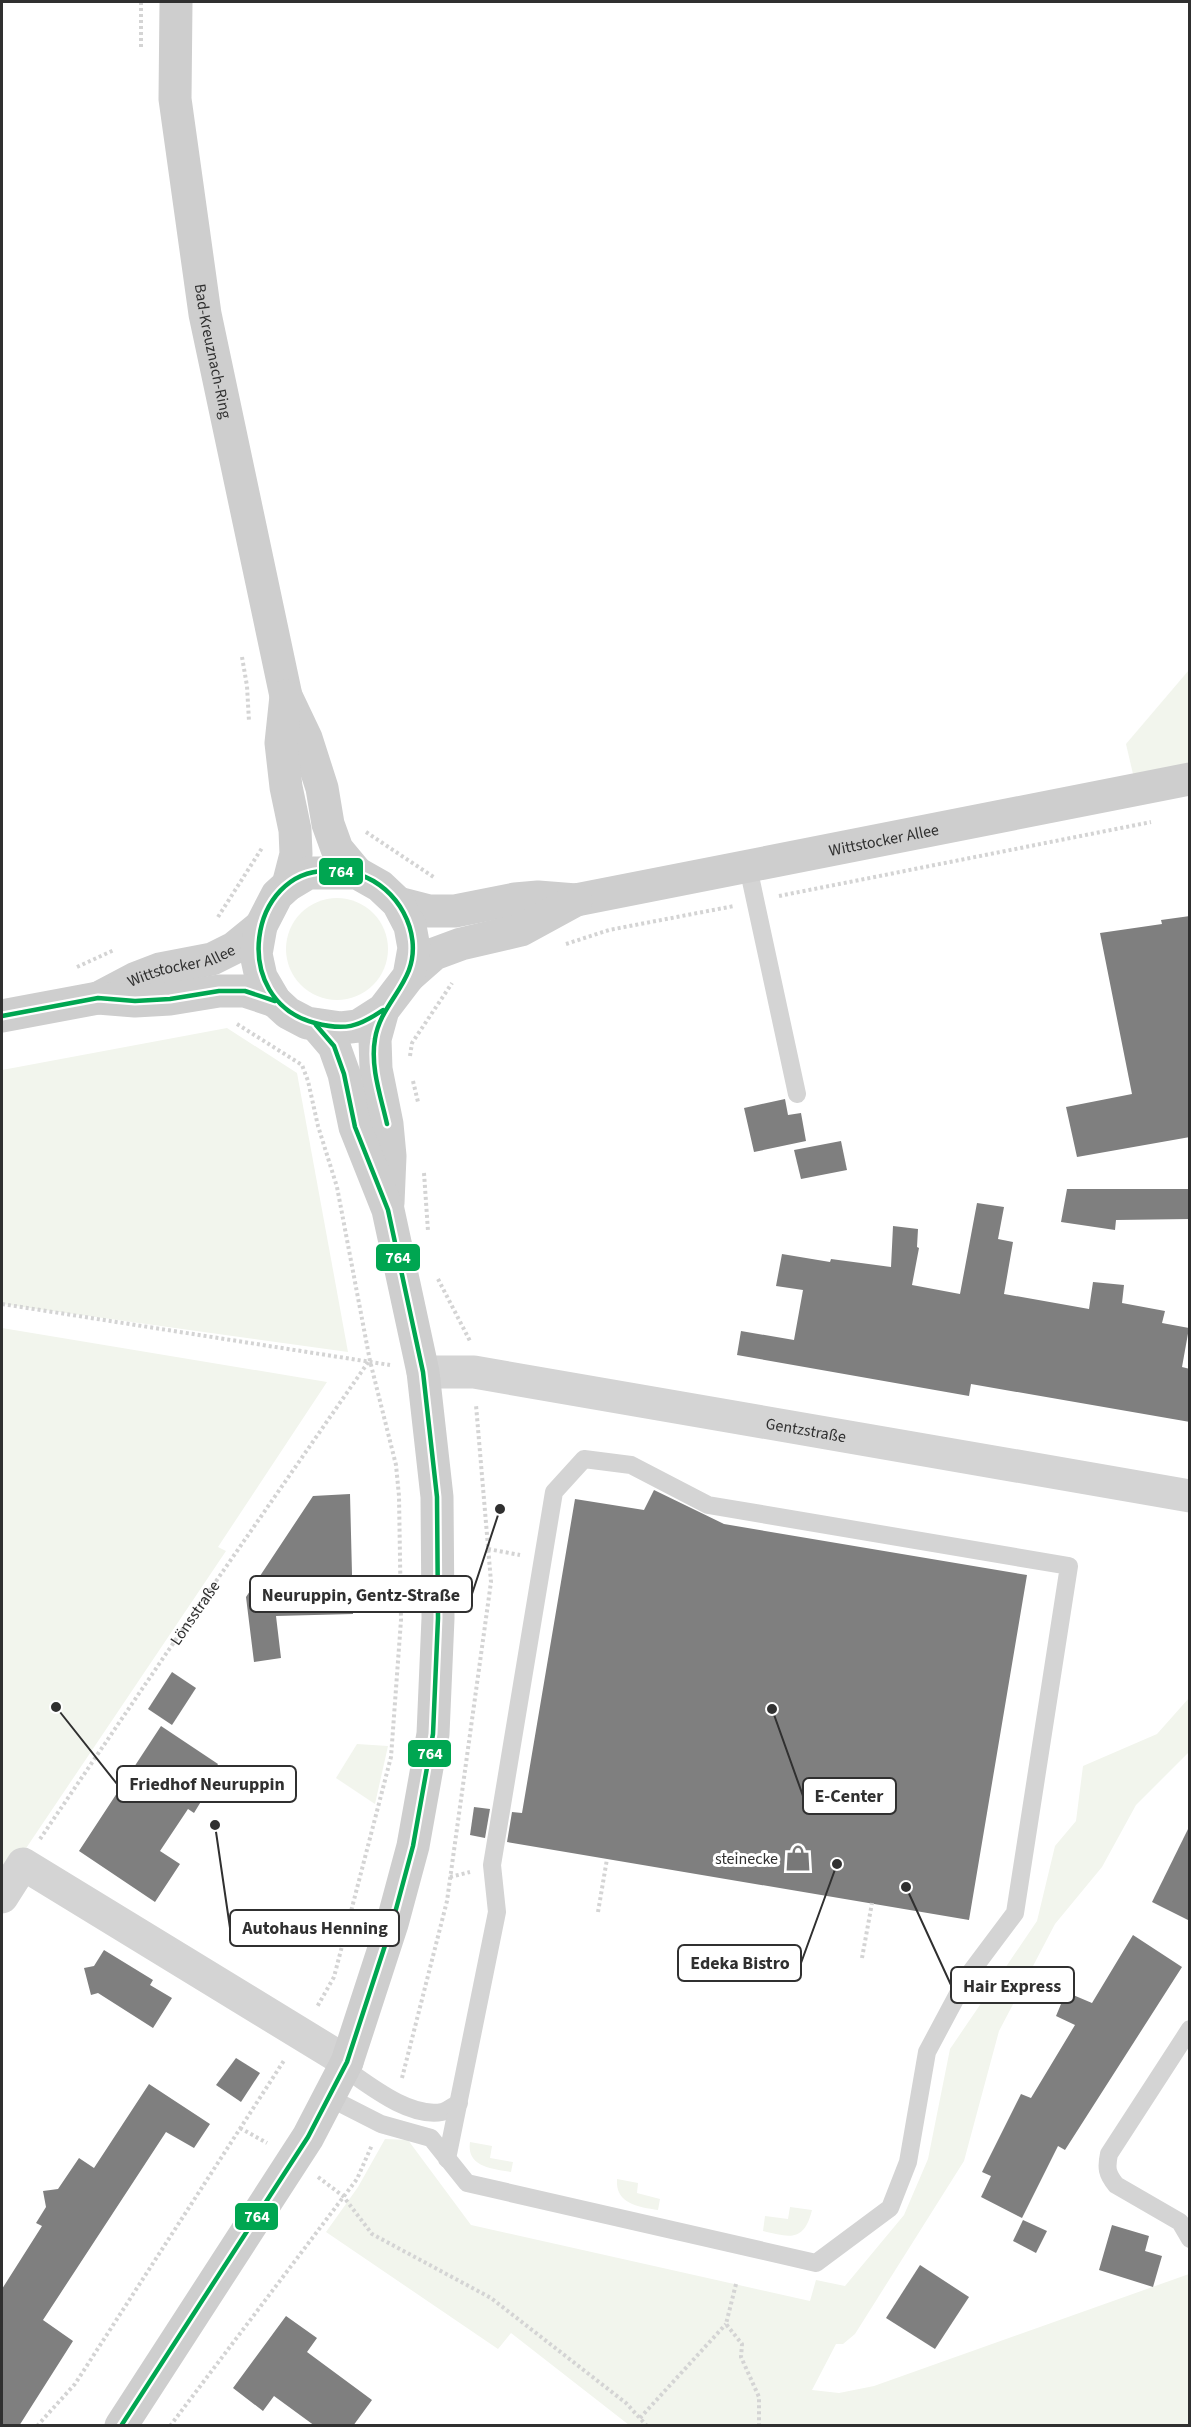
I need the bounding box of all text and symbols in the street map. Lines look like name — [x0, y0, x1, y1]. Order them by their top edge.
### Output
street label: Bad-Kreuznach-Ring — [189, 282, 237, 421]
street label: Wittstocker Allee — [827, 819, 941, 862]
line badge: 764 — [318, 857, 364, 886]
text: 764 — [328, 861, 354, 883]
street label: Wittstocker Allee — [124, 939, 239, 993]
line badge: 764 — [375, 1243, 421, 1272]
text: 764 — [385, 1247, 411, 1269]
street label: Gentzstraße — [764, 1413, 848, 1448]
street label: Lönsstraße — [165, 1576, 225, 1650]
callout: Neuruppin, Gentz-Straße — [250, 1576, 472, 1612]
text: Neuruppin, Gentz-Straße — [262, 1583, 460, 1608]
line badge: 764 — [407, 1739, 452, 1768]
text: 764 — [417, 1743, 443, 1765]
callout: Friedhof Neuruppin — [117, 1766, 296, 1802]
text: Friedhof Neuruppin — [129, 1772, 285, 1797]
callout: E-Center — [803, 1778, 896, 1814]
text: E-Center — [815, 1784, 884, 1809]
shop icon: steinecke — [783, 1843, 813, 1873]
place label: steinecke — [715, 1848, 778, 1870]
callout: Autohaus Henning — [230, 1910, 399, 1946]
text: Autohaus Henning — [241, 1916, 388, 1941]
callout: Edeka Bistro — [678, 1945, 801, 1981]
text: Edeka Bistro — [690, 1951, 790, 1976]
callout: Hair Express — [951, 1967, 1074, 2003]
text: Hair Express — [963, 1974, 1061, 1999]
line badge: 764 — [234, 2202, 279, 2231]
text: 764 — [244, 2206, 270, 2228]

